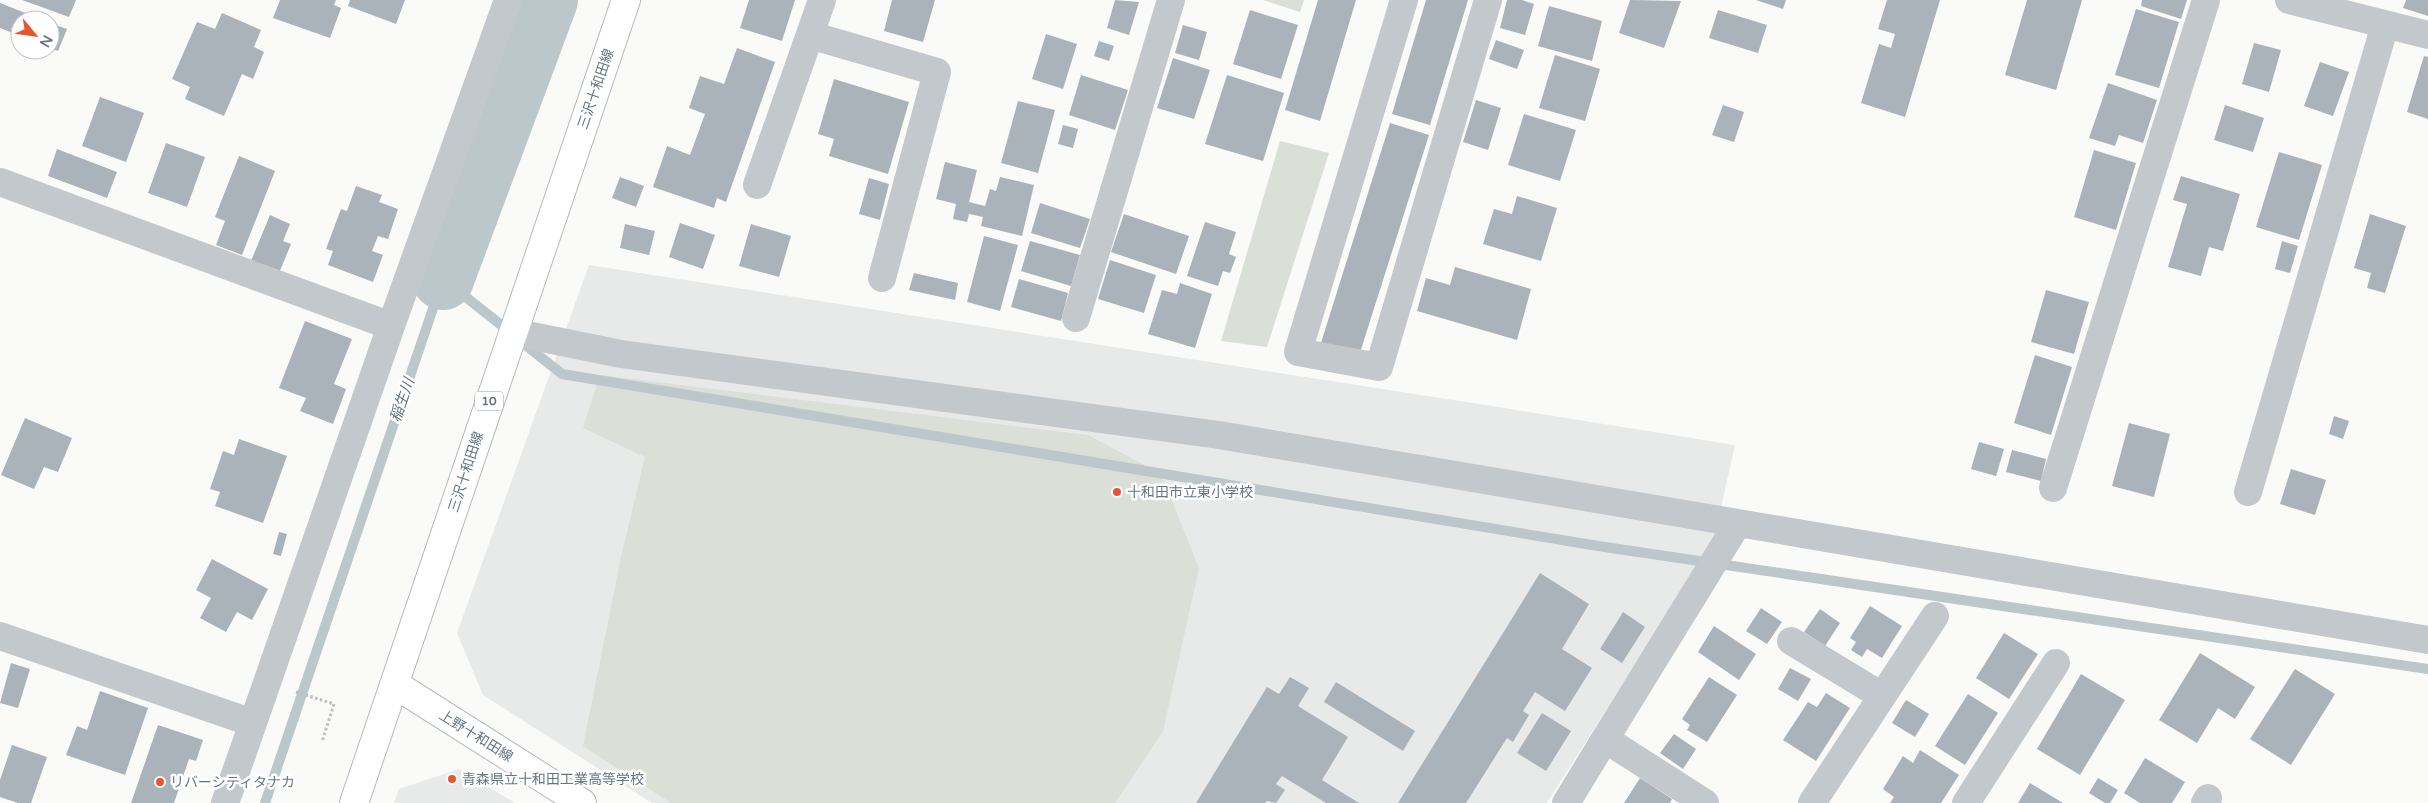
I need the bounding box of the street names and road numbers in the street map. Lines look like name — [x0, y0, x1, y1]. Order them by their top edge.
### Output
street label: 三沢十和田線 — [574, 47, 618, 131]
road number: 10 — [475, 392, 503, 411]
street label: 三沢十和田線 — [445, 429, 487, 515]
street label: 上野十和田線 — [436, 707, 516, 765]

